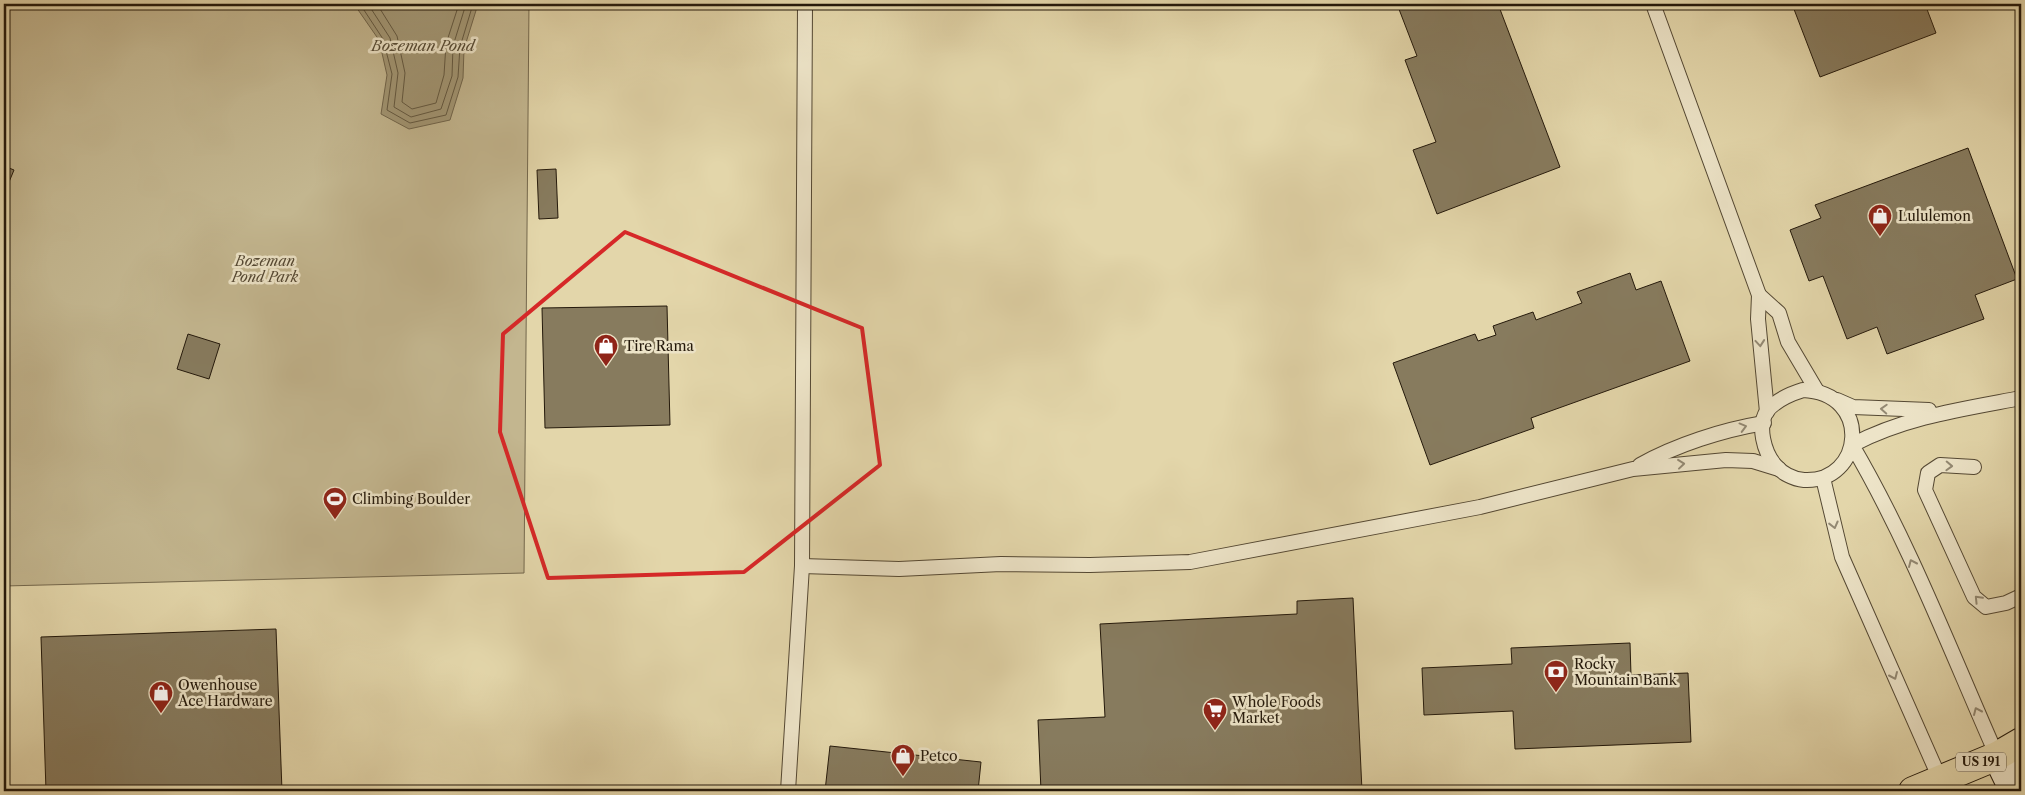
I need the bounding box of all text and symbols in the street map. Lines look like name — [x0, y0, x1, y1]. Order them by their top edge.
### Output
water label: Bozeman Pond — [370, 36, 477, 55]
shop icon: Lululemon — [1867, 203, 1893, 237]
place label: Lululemon — [1898, 207, 1971, 225]
park label: Bozeman Pond Park — [231, 252, 299, 286]
shop icon: Tire Rama — [593, 333, 619, 367]
place label: Tire Rama — [624, 337, 694, 355]
one-way arrow — [1754, 340, 1765, 348]
one-way arrow — [1880, 403, 1888, 414]
one-way arrow — [1739, 422, 1747, 433]
one-way arrow — [1677, 459, 1685, 470]
one-way arrow — [1945, 460, 1953, 471]
sports icon: Climbing Boulder — [322, 486, 348, 520]
place label: Climbing Boulder — [352, 490, 470, 508]
one-way arrow — [1828, 521, 1839, 529]
one-way arrow — [1907, 559, 1918, 568]
one-way arrow — [1975, 596, 1984, 605]
place label: Rocky Mountain Bank — [1574, 655, 1678, 689]
bank icon: Rocky Mountain Bank — [1543, 659, 1569, 693]
one-way arrow — [1888, 671, 1899, 680]
place label: Owenhouse Ace Hardware — [177, 676, 273, 710]
shop icon: Owenhouse Ace Hardware — [148, 680, 174, 714]
place label: Whole Foods Market — [1231, 693, 1321, 727]
supermarket icon: Whole Foods Market — [1202, 697, 1228, 731]
one-way arrow — [1973, 707, 1984, 716]
shop icon: Petco — [890, 743, 916, 777]
place label: Petco — [920, 747, 958, 765]
road number: US 191 — [1956, 752, 2006, 772]

